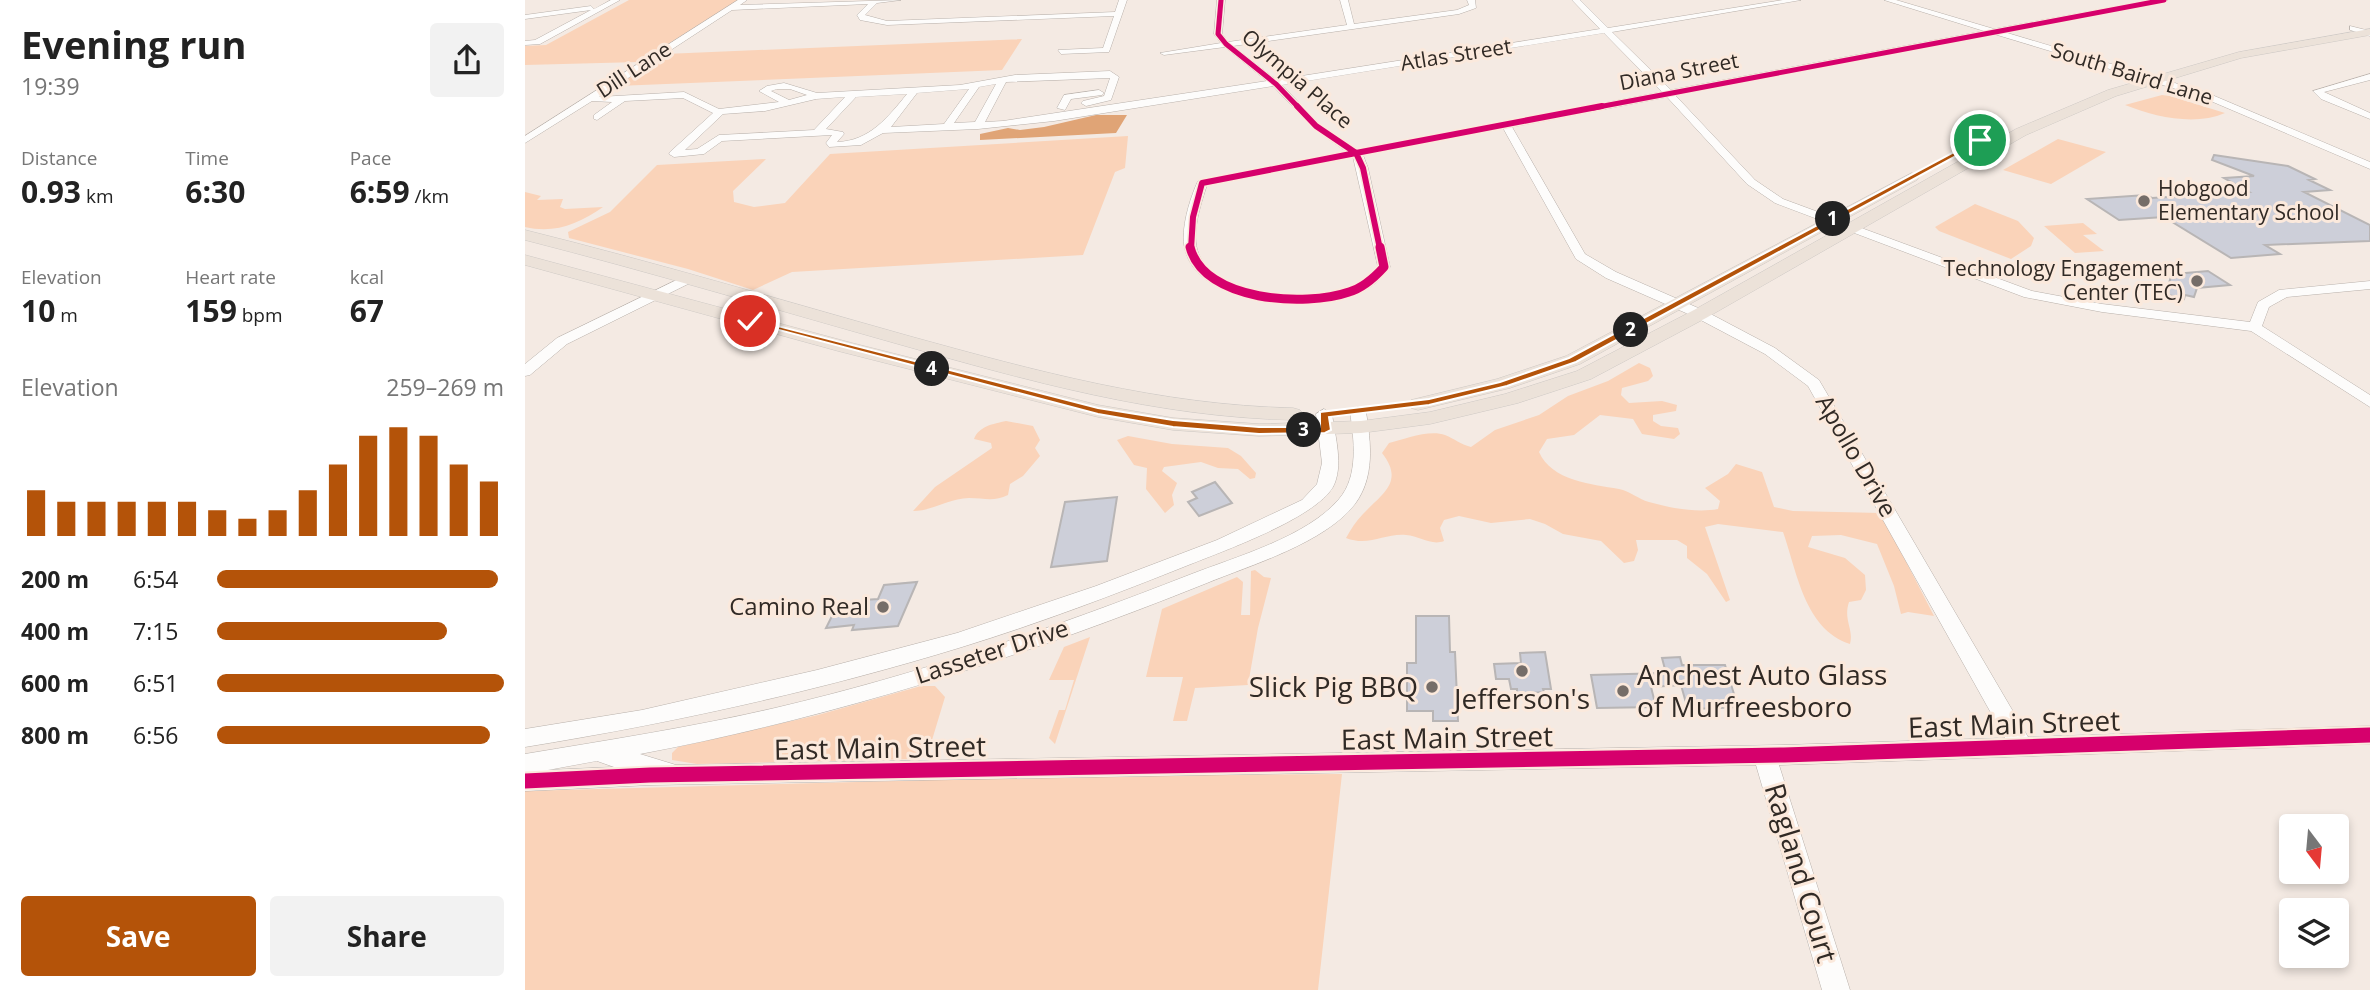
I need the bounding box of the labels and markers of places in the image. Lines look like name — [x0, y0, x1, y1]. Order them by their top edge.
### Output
pin — [1950, 110, 2010, 170]
place label: Hobgood Elementary School — [2158, 174, 2340, 226]
marker: Hobgood Elementary School — [2136, 193, 2152, 209]
pin: 1 — [1815, 202, 1851, 236]
place label: Technology Engagement Center (TEC) — [1943, 254, 2183, 306]
marker: Technology Engagement Center (TEC) — [2189, 273, 2205, 289]
pin — [720, 291, 780, 351]
pin: 2 — [1613, 312, 1649, 348]
pin: 4 — [915, 352, 949, 386]
pin: 3 — [1287, 412, 1321, 448]
place label: Camino Real — [729, 589, 869, 622]
marker: Camino Real — [875, 599, 891, 615]
place label: Anchest Auto Glass of Murfreesboro — [1637, 655, 1887, 725]
marker: Jefferson's — [1514, 663, 1530, 679]
place label: Slick Pig BBQ — [1249, 667, 1418, 705]
marker: Slick Pig BBQ — [1424, 679, 1440, 695]
place label: Jefferson's — [1451, 679, 1590, 717]
marker: Anchest Auto Glass of Murfreesboro — [1615, 683, 1631, 699]

